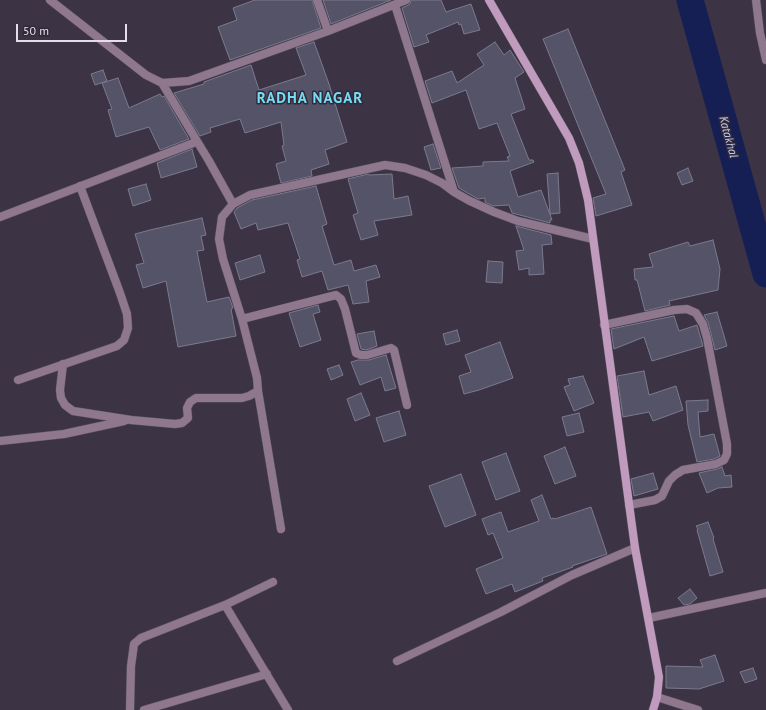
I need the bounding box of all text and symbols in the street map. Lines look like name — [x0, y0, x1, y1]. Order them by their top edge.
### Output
scale bar — [18, 16, 129, 42]
text: 50 m — [23, 23, 49, 38]
district label: RADHA NAGAR — [257, 90, 363, 108]
water label: Katakhal — [715, 114, 741, 160]

